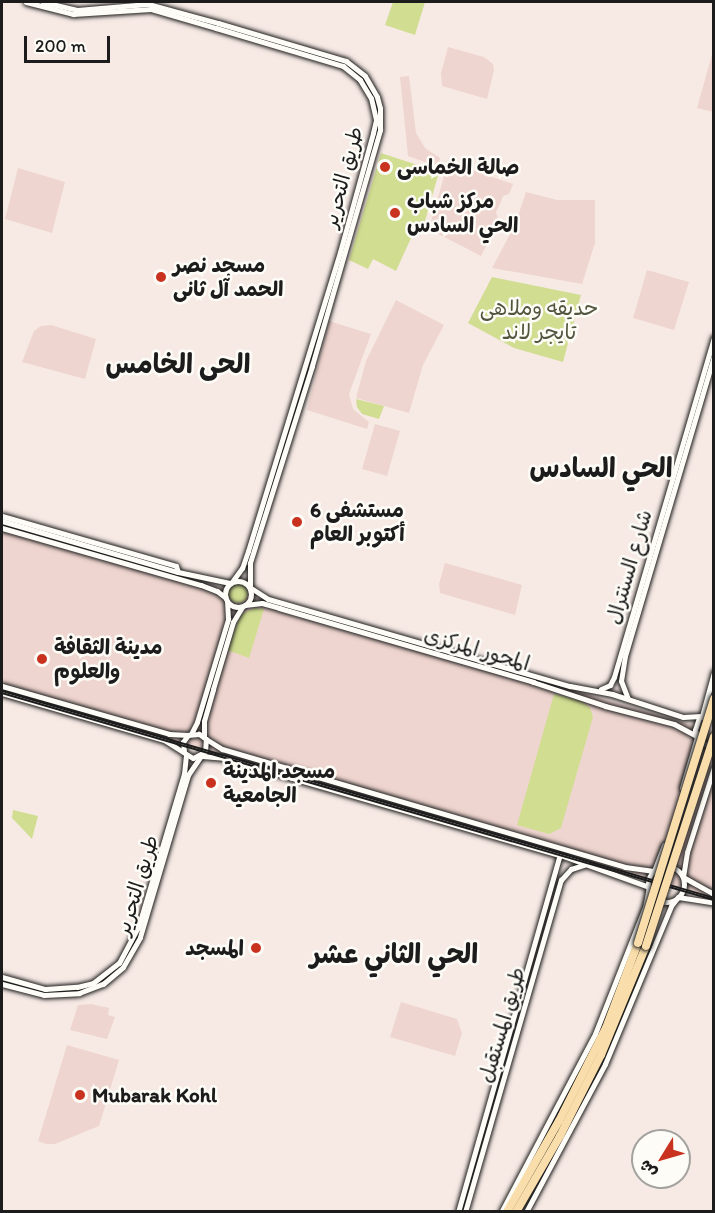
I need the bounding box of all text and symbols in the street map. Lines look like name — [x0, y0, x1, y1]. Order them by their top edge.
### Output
scale bar — [27, 24, 112, 62]
text: 200 m — [35, 35, 86, 57]
street label: طريق التحرير — [317, 124, 369, 230]
place label: صالة الخماسى — [397, 154, 519, 180]
marker: صالة الخماسى — [378, 160, 392, 174]
place label: مركز شباب الحي السادس — [407, 188, 518, 238]
marker: مركز شباب الحي السادس — [388, 206, 402, 220]
place label: مسجد نصر الحمد آل ثانى — [173, 252, 283, 302]
marker: مسجد نصر الحمد آل ثانى — [154, 270, 168, 284]
park label: حديقه وملاهى تايجر لاند — [480, 295, 598, 345]
district label: الحى الخامس — [106, 348, 250, 380]
district label: الحي السادس — [529, 452, 673, 484]
place label: مستشفى 6 أكتوبر العام — [310, 497, 405, 547]
street label: شارع السنترال — [601, 507, 657, 627]
marker: مستشفى 6 أكتوبر العام — [288, 513, 306, 531]
street label: المحور المركزى — [421, 622, 533, 676]
place label: مدينة الثقافة والعلوم — [54, 634, 162, 684]
marker: مدينة الثقافة والعلوم — [35, 652, 49, 666]
place label: مسجد المدينة الجامعية — [223, 758, 335, 808]
marker: مسجد المدينة الجامعية — [204, 776, 218, 790]
street label: طريق التحرير — [110, 832, 164, 938]
place label: المسجد — [185, 935, 244, 961]
district label: الحي الثاني عشر — [310, 938, 478, 970]
marker: المسجد — [249, 941, 263, 955]
street label: طريق المستقبل — [473, 964, 531, 1086]
place label: Mubarak Kohl — [92, 1082, 217, 1108]
marker: Mubarak Kohl — [73, 1088, 87, 1102]
north arrow — [631, 1129, 691, 1189]
text: ش — [635, 1156, 661, 1182]

